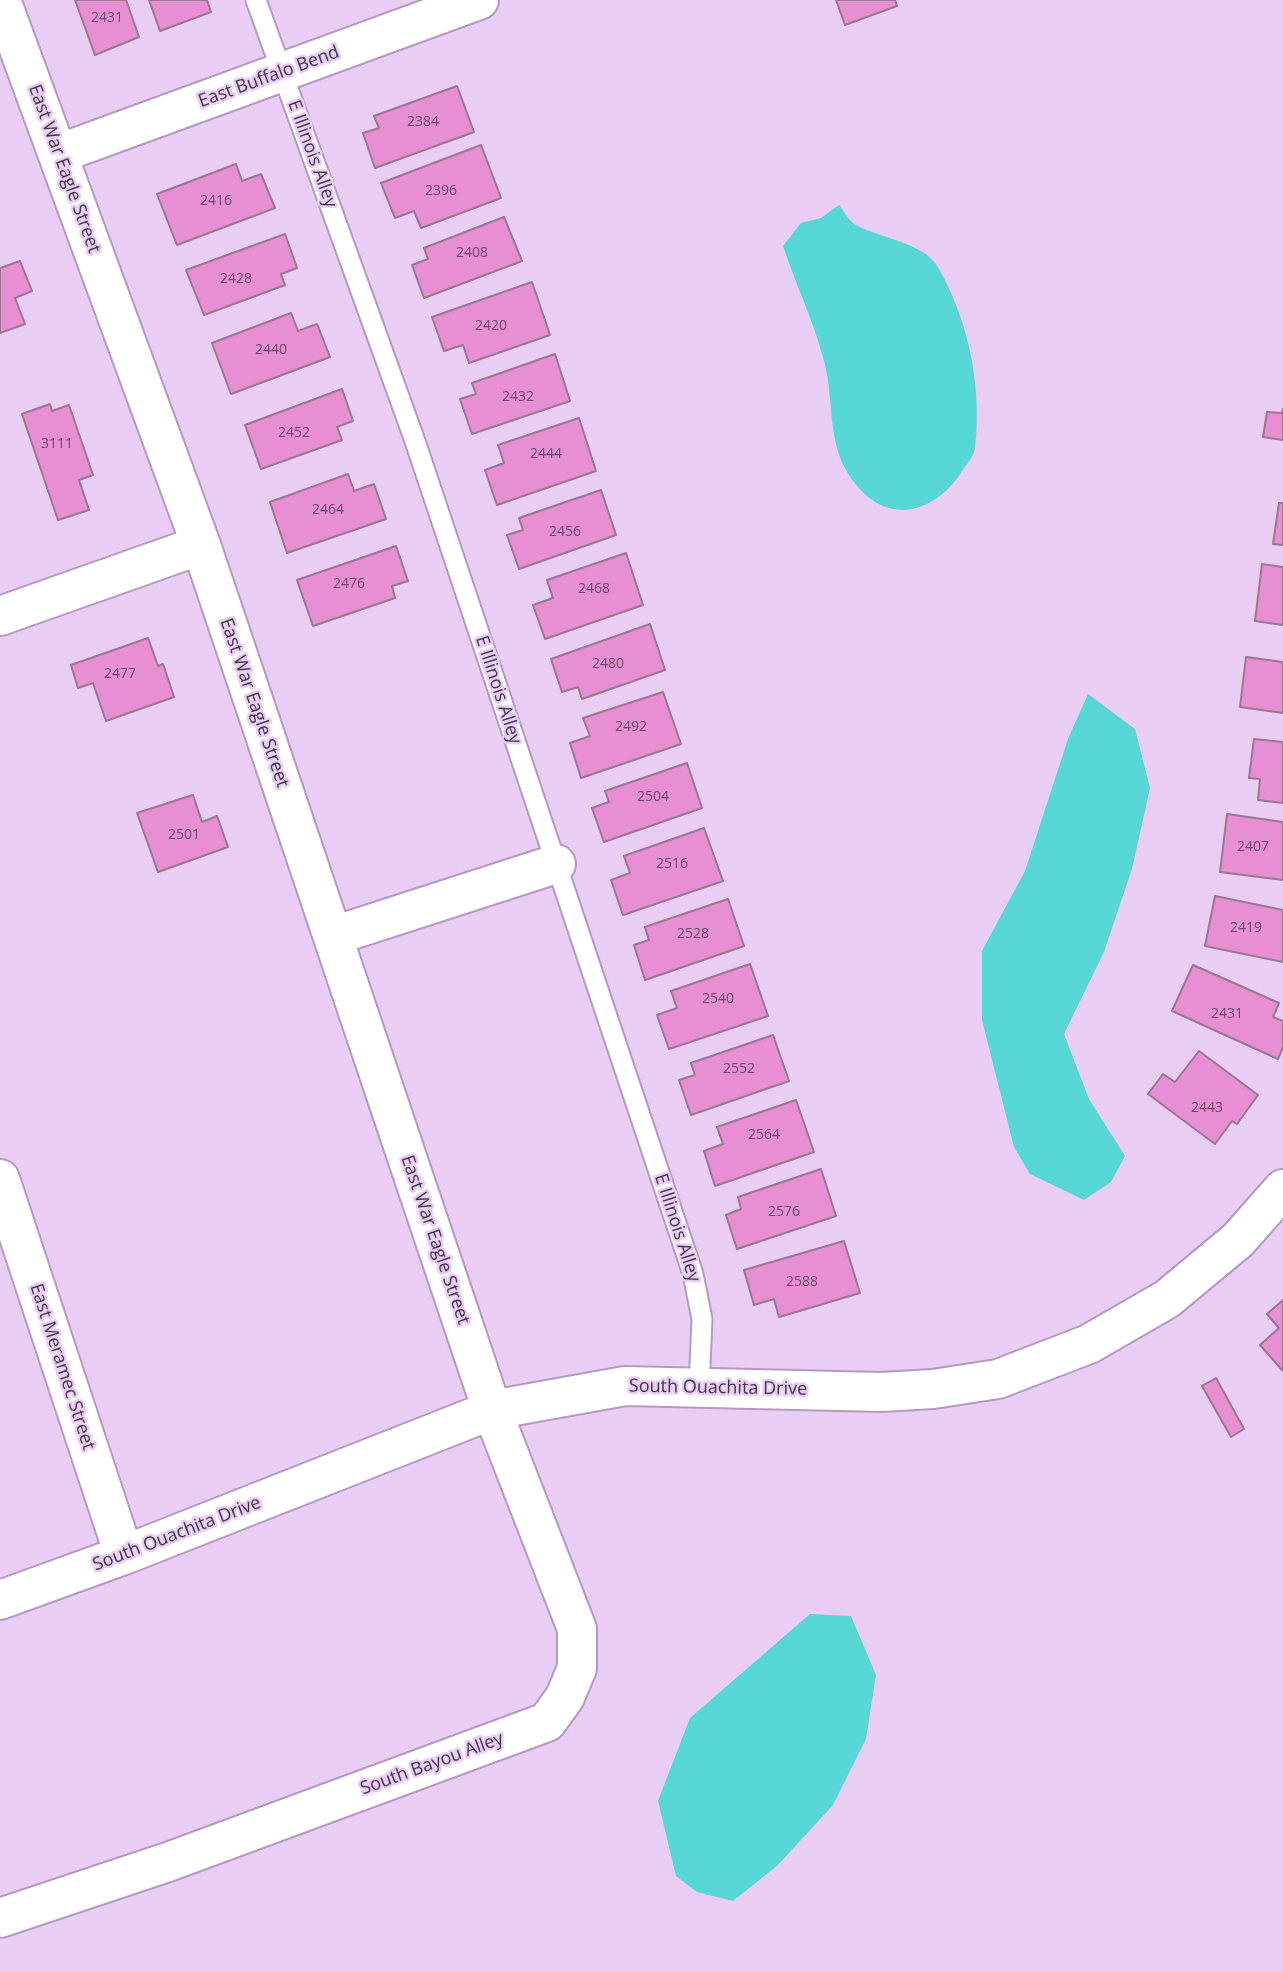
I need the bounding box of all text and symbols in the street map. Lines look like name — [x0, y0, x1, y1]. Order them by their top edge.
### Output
house number: 2431 — [91, 10, 123, 26]
street label: East Buffalo Bend — [196, 41, 342, 113]
street label: East War Eagle Street — [23, 82, 105, 256]
street label: E Illinois Alley — [283, 97, 341, 211]
house number: 2384 — [407, 114, 439, 130]
house number: 2396 — [425, 183, 457, 199]
house number: 2416 — [200, 193, 232, 209]
house number: 2408 — [456, 245, 488, 261]
house number: 2428 — [220, 271, 252, 287]
house number: 2420 — [475, 318, 507, 334]
house number: 2440 — [255, 342, 287, 358]
house number: 2432 — [502, 389, 534, 405]
house number: 2452 — [278, 425, 310, 441]
house number: 3111 — [41, 436, 73, 452]
house number: 2444 — [530, 446, 562, 462]
house number: 2464 — [312, 502, 344, 518]
house number: 2456 — [549, 524, 581, 540]
house number: 2476 — [333, 576, 365, 592]
house number: 2468 — [578, 581, 610, 597]
street label: East War Eagle Street — [215, 615, 293, 791]
street label: E Illinois Alley — [470, 633, 526, 747]
house number: 2480 — [592, 656, 624, 672]
house number: 2477 — [104, 666, 136, 682]
house number: 2492 — [615, 719, 647, 735]
house number: 2504 — [637, 789, 669, 805]
house number: 2501 — [168, 827, 200, 843]
house number: 2407 — [1237, 839, 1269, 855]
house number: 2516 — [656, 856, 688, 872]
house number: 2419 — [1230, 920, 1262, 936]
house number: 2528 — [677, 926, 709, 942]
house number: 2540 — [702, 991, 734, 1007]
house number: 2431 — [1211, 1006, 1243, 1022]
house number: 2552 — [723, 1061, 755, 1077]
house number: 2443 — [1191, 1100, 1223, 1116]
house number: 2564 — [748, 1127, 780, 1143]
street label: East War Eagle Street — [396, 1152, 474, 1328]
street label: E Illinois Alley — [649, 1171, 705, 1285]
house number: 2576 — [768, 1204, 800, 1220]
house number: 2588 — [786, 1274, 818, 1290]
street label: East Meramec Street — [25, 1281, 99, 1453]
street label: South Ouachita Drive — [629, 1376, 807, 1400]
street label: South Ouachita Drive — [90, 1492, 264, 1576]
street label: South Bayou Alley — [358, 1728, 506, 1800]

